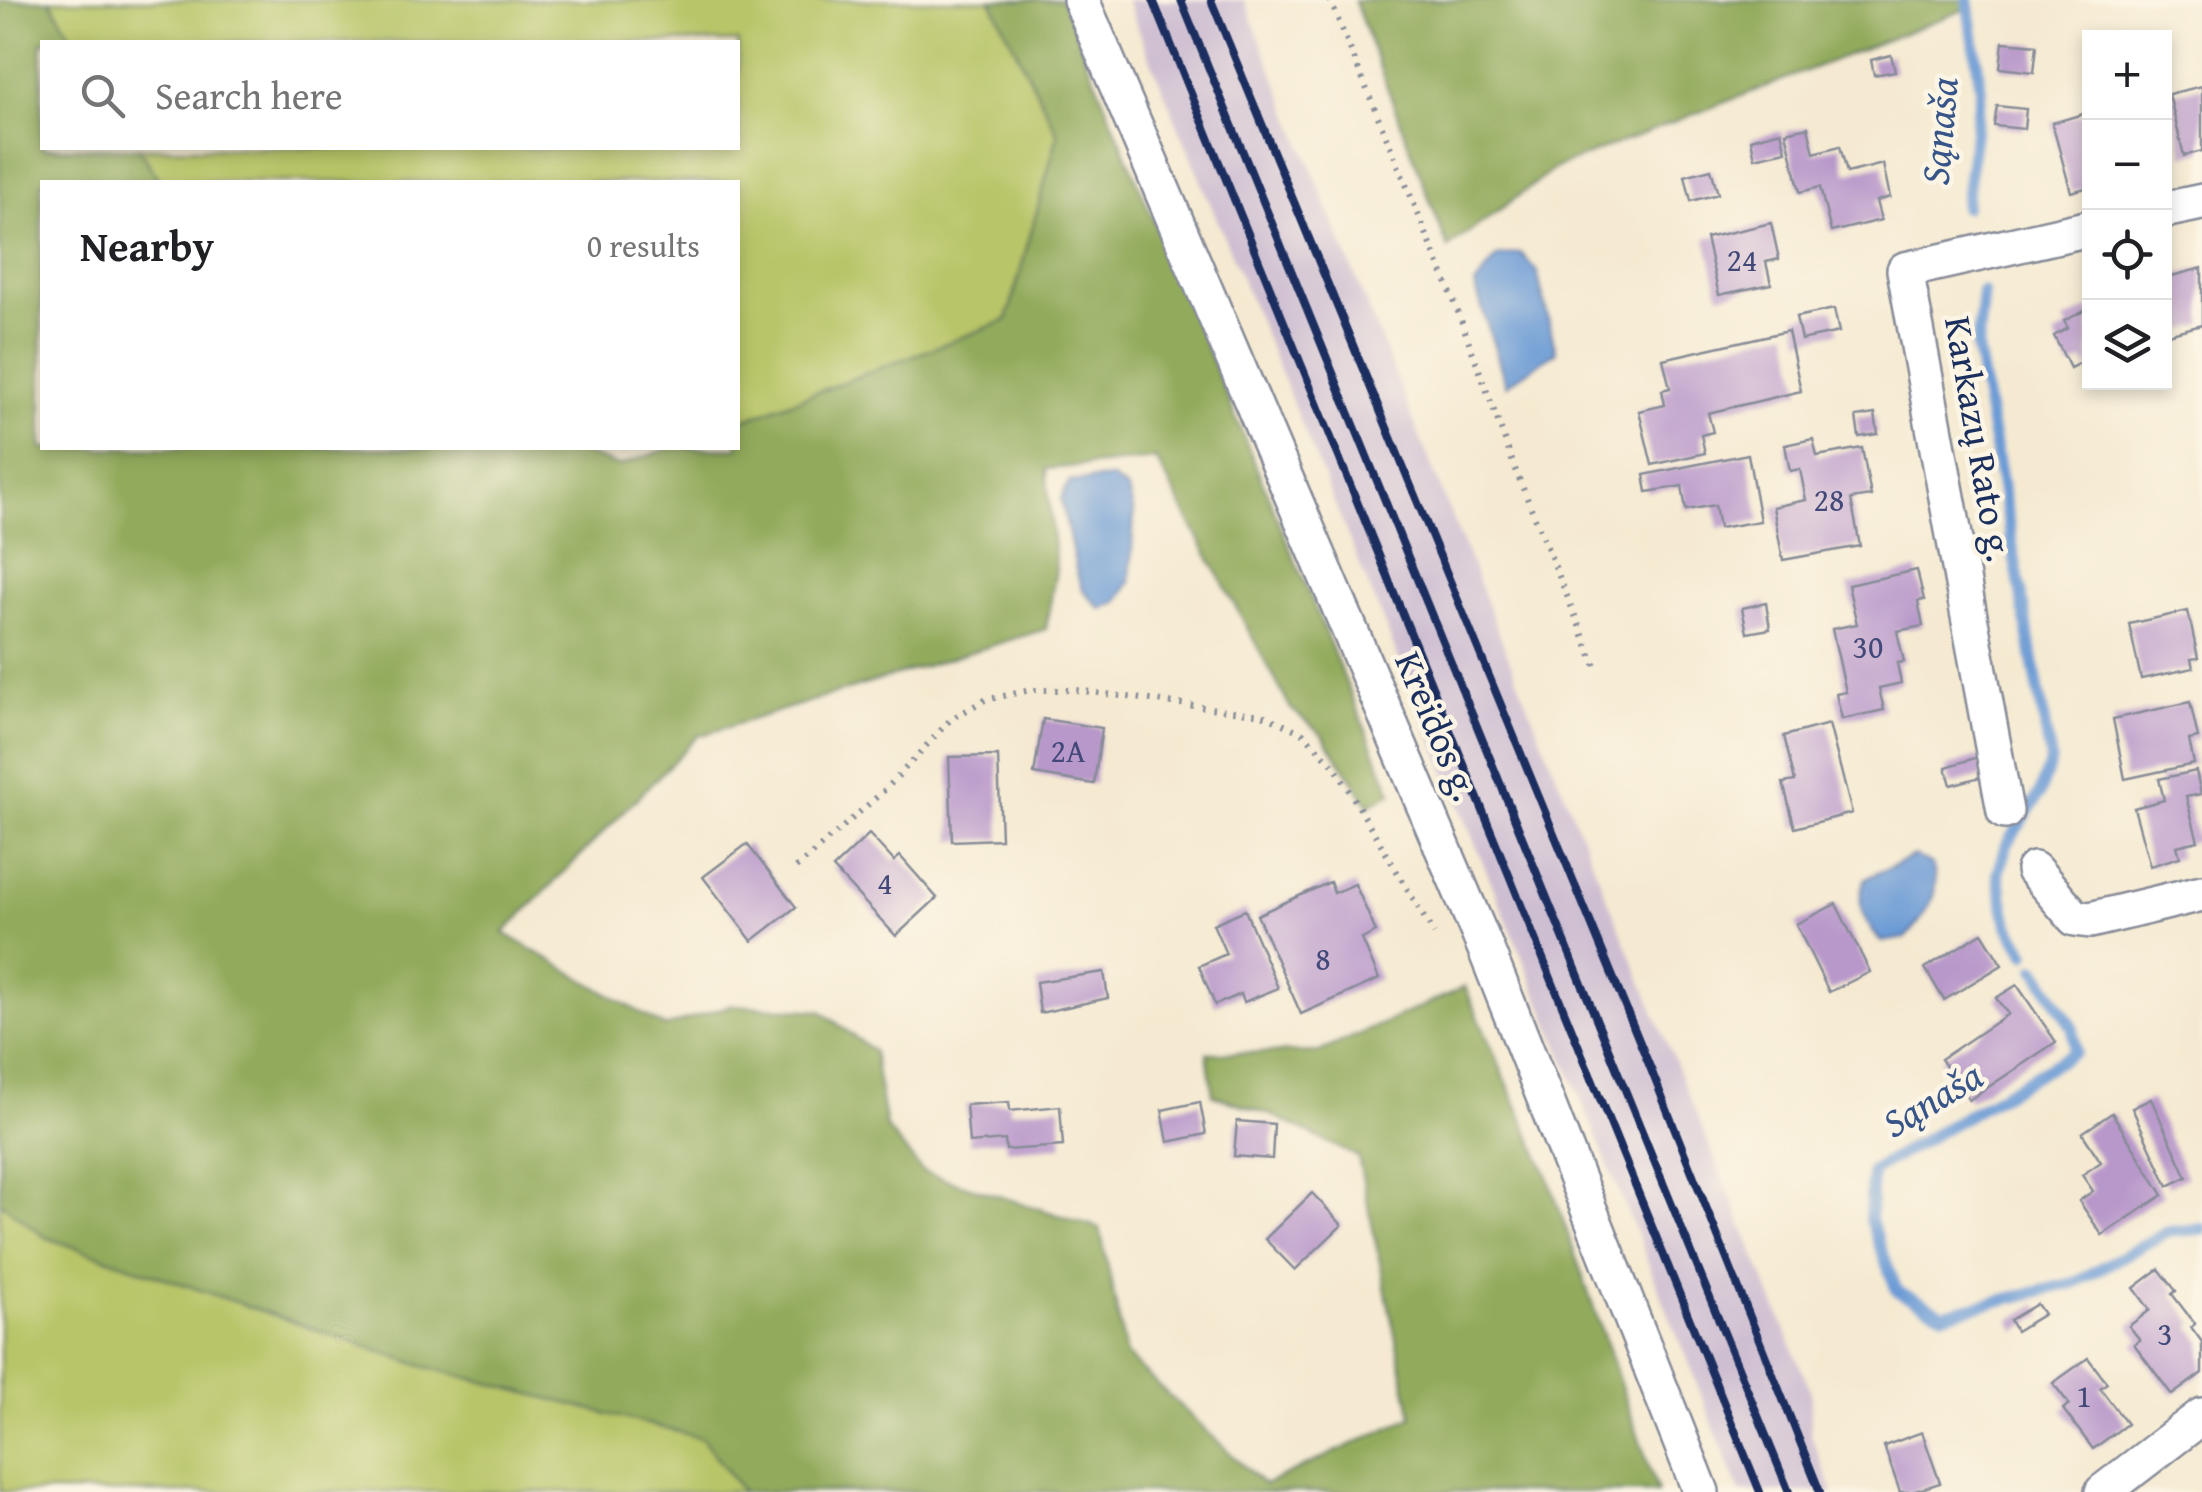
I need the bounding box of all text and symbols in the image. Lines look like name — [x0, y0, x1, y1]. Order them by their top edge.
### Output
map controls — [2082, 30, 2172, 390]
button: + — [2082, 30, 2172, 120]
search box — [40, 40, 740, 150]
text: Search here — [155, 67, 343, 123]
icon: search — [75, 68, 130, 123]
water label: Sąnaša — [1904, 74, 1973, 187]
button: − — [2082, 120, 2172, 210]
button: locate — [2082, 210, 2172, 300]
text: Nearby — [80, 215, 214, 276]
text: 0 results — [587, 222, 700, 269]
house number: 24 — [1727, 236, 1757, 283]
button: layers — [2082, 300, 2172, 390]
street label: Karkazų Rato g. — [1931, 312, 2029, 566]
house number: 28 — [1814, 476, 1844, 523]
house number: 30 — [1853, 623, 1883, 670]
street label: Kreidos g. — [1381, 642, 1494, 809]
house number: 2A — [1051, 727, 1086, 774]
house number: 4 — [877, 859, 893, 906]
house number: 8 — [1315, 935, 1331, 982]
water label: Sąnaša — [1870, 1045, 1994, 1152]
house number: 3 — [2157, 1310, 2173, 1357]
house number: 1 — [2076, 1372, 2092, 1419]

